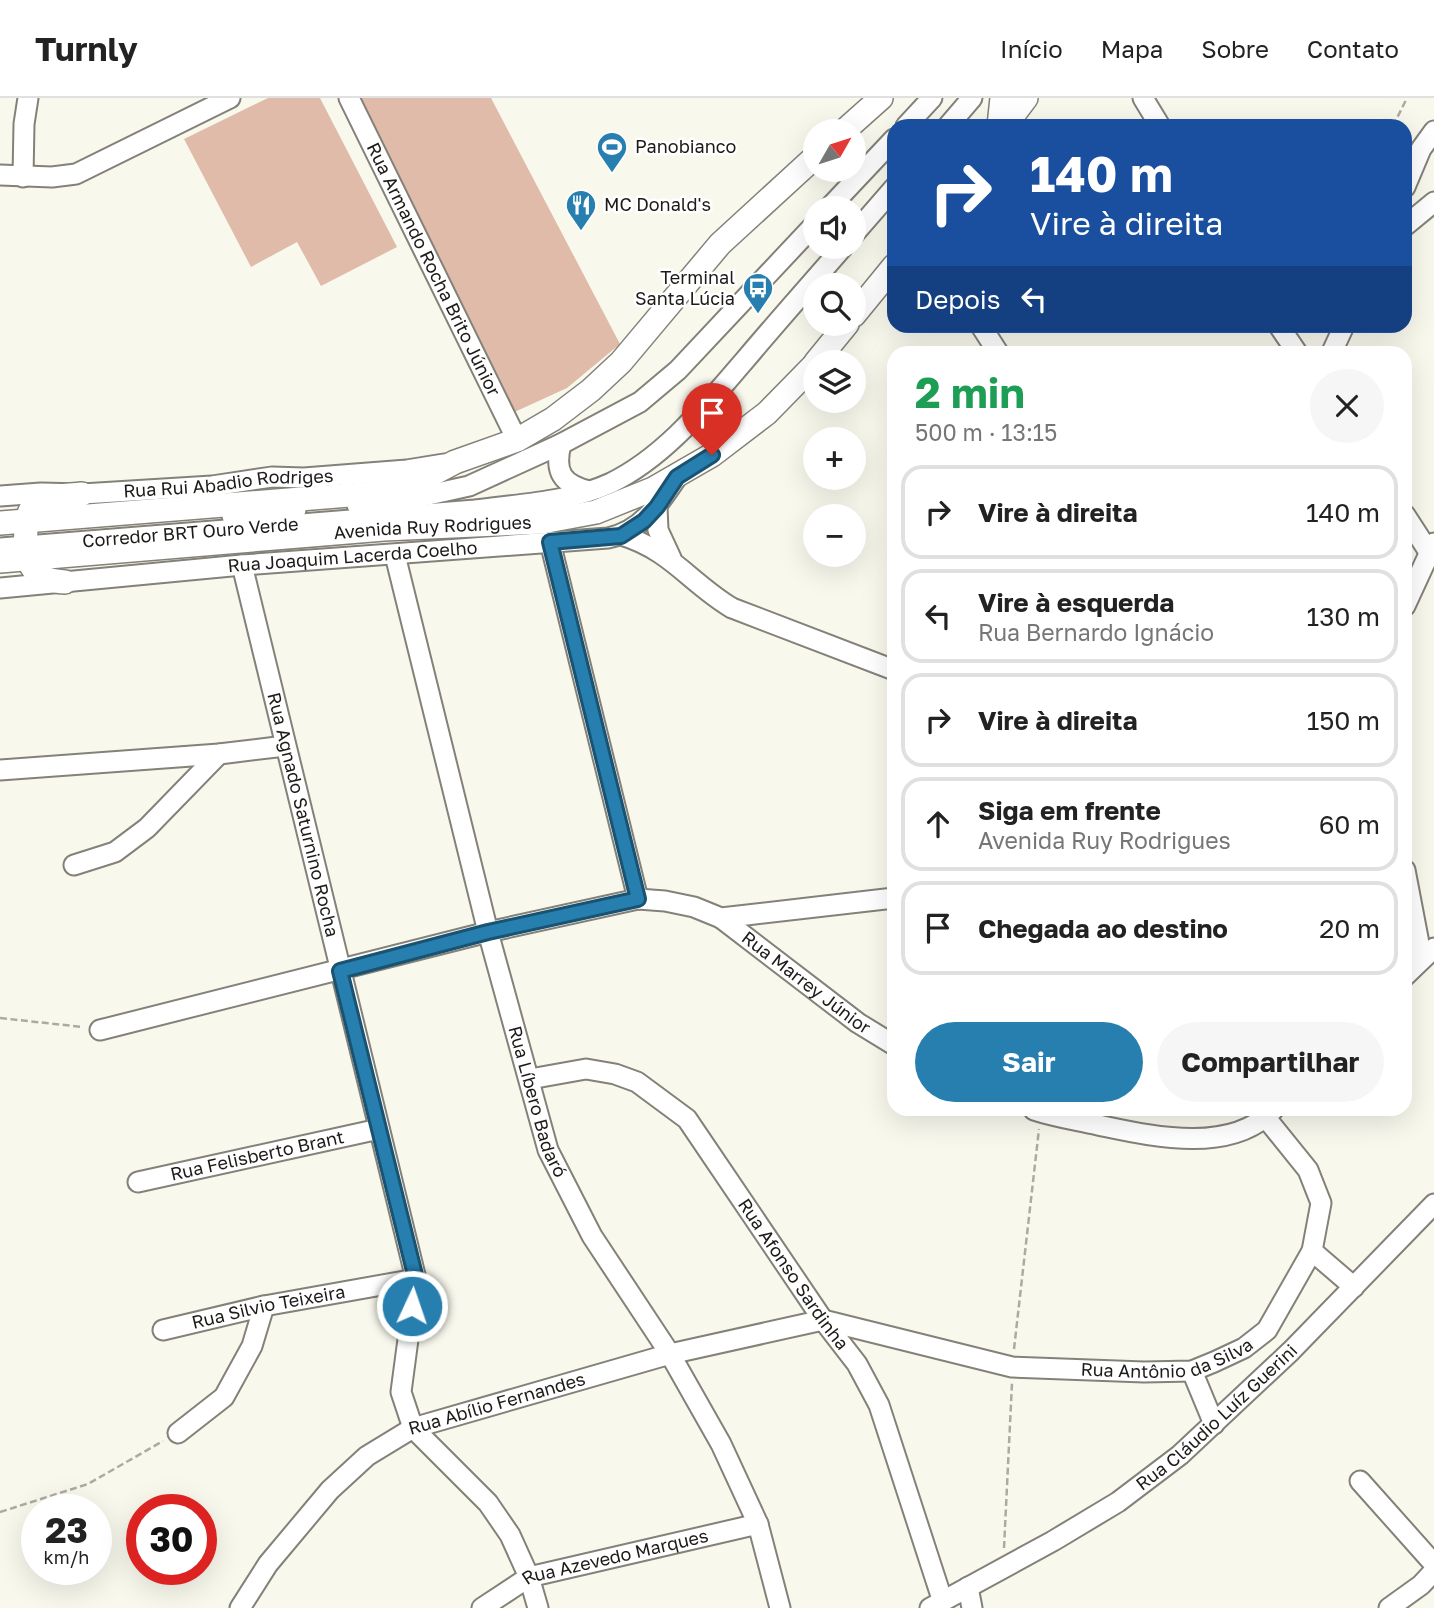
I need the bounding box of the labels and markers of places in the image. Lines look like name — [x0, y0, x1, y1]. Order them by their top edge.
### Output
sports icon: Panobianco — [595, 130, 629, 174]
place label: Panobianco — [635, 135, 736, 157]
restaurant icon: MC Donald's — [564, 188, 598, 232]
place label: MC Donald's — [604, 193, 711, 215]
place label: Terminal Santa Lúcia — [635, 266, 735, 309]
bus stop icon: Terminal Santa Lúcia — [741, 271, 775, 315]
pin — [682, 383, 742, 455]

